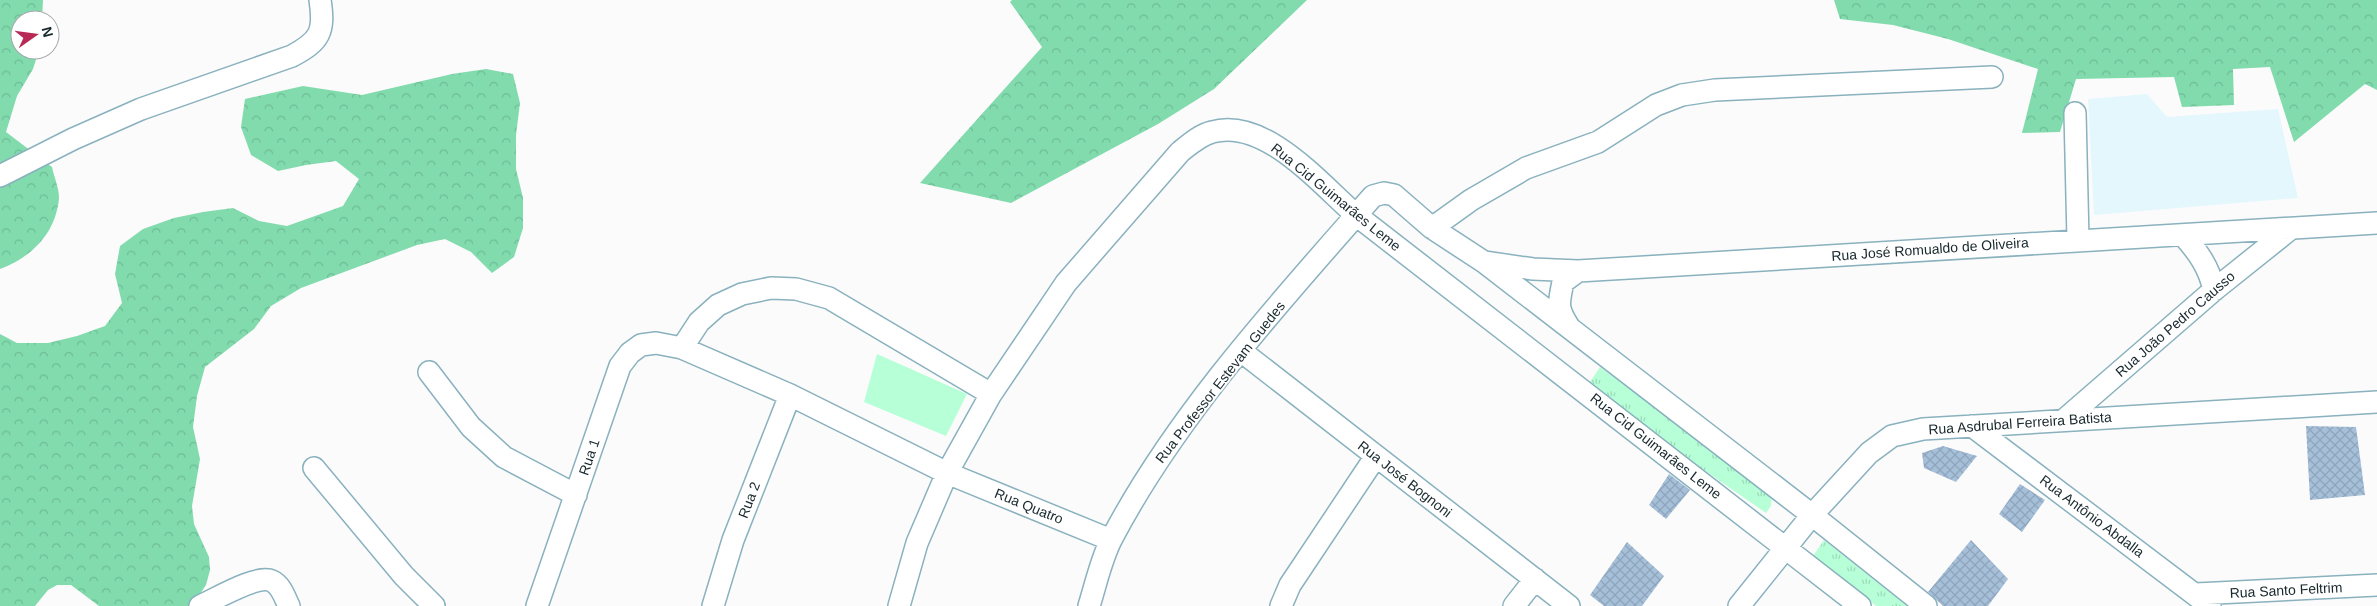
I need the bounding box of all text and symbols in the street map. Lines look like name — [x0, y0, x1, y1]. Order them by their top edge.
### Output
north arrow — [10, 10, 60, 60]
text: N — [39, 25, 57, 39]
street label: Rua Cid Guimarães Leme — [1268, 140, 1404, 254]
street label: Rua José Romualdo de Oliveira — [1831, 234, 2029, 264]
street label: Rua João Pedro Causso — [2112, 268, 2238, 380]
street label: Rua Professor Estevam Guedes — [1152, 298, 1288, 466]
street label: Rua Cid Guimarães Leme — [1587, 390, 1725, 502]
street label: Rua Asdrubal Ferreira Batista — [1928, 409, 2112, 437]
street label: Rua 1 — [575, 437, 603, 477]
street label: Rua José Bognoni — [1355, 437, 1455, 521]
street label: Rua Antônio Abdalla — [2037, 472, 2147, 560]
street label: Rua 2 — [735, 479, 763, 520]
street label: Rua Quatro — [992, 485, 1066, 527]
street label: Rua Santo Feltrim — [2229, 579, 2343, 601]

